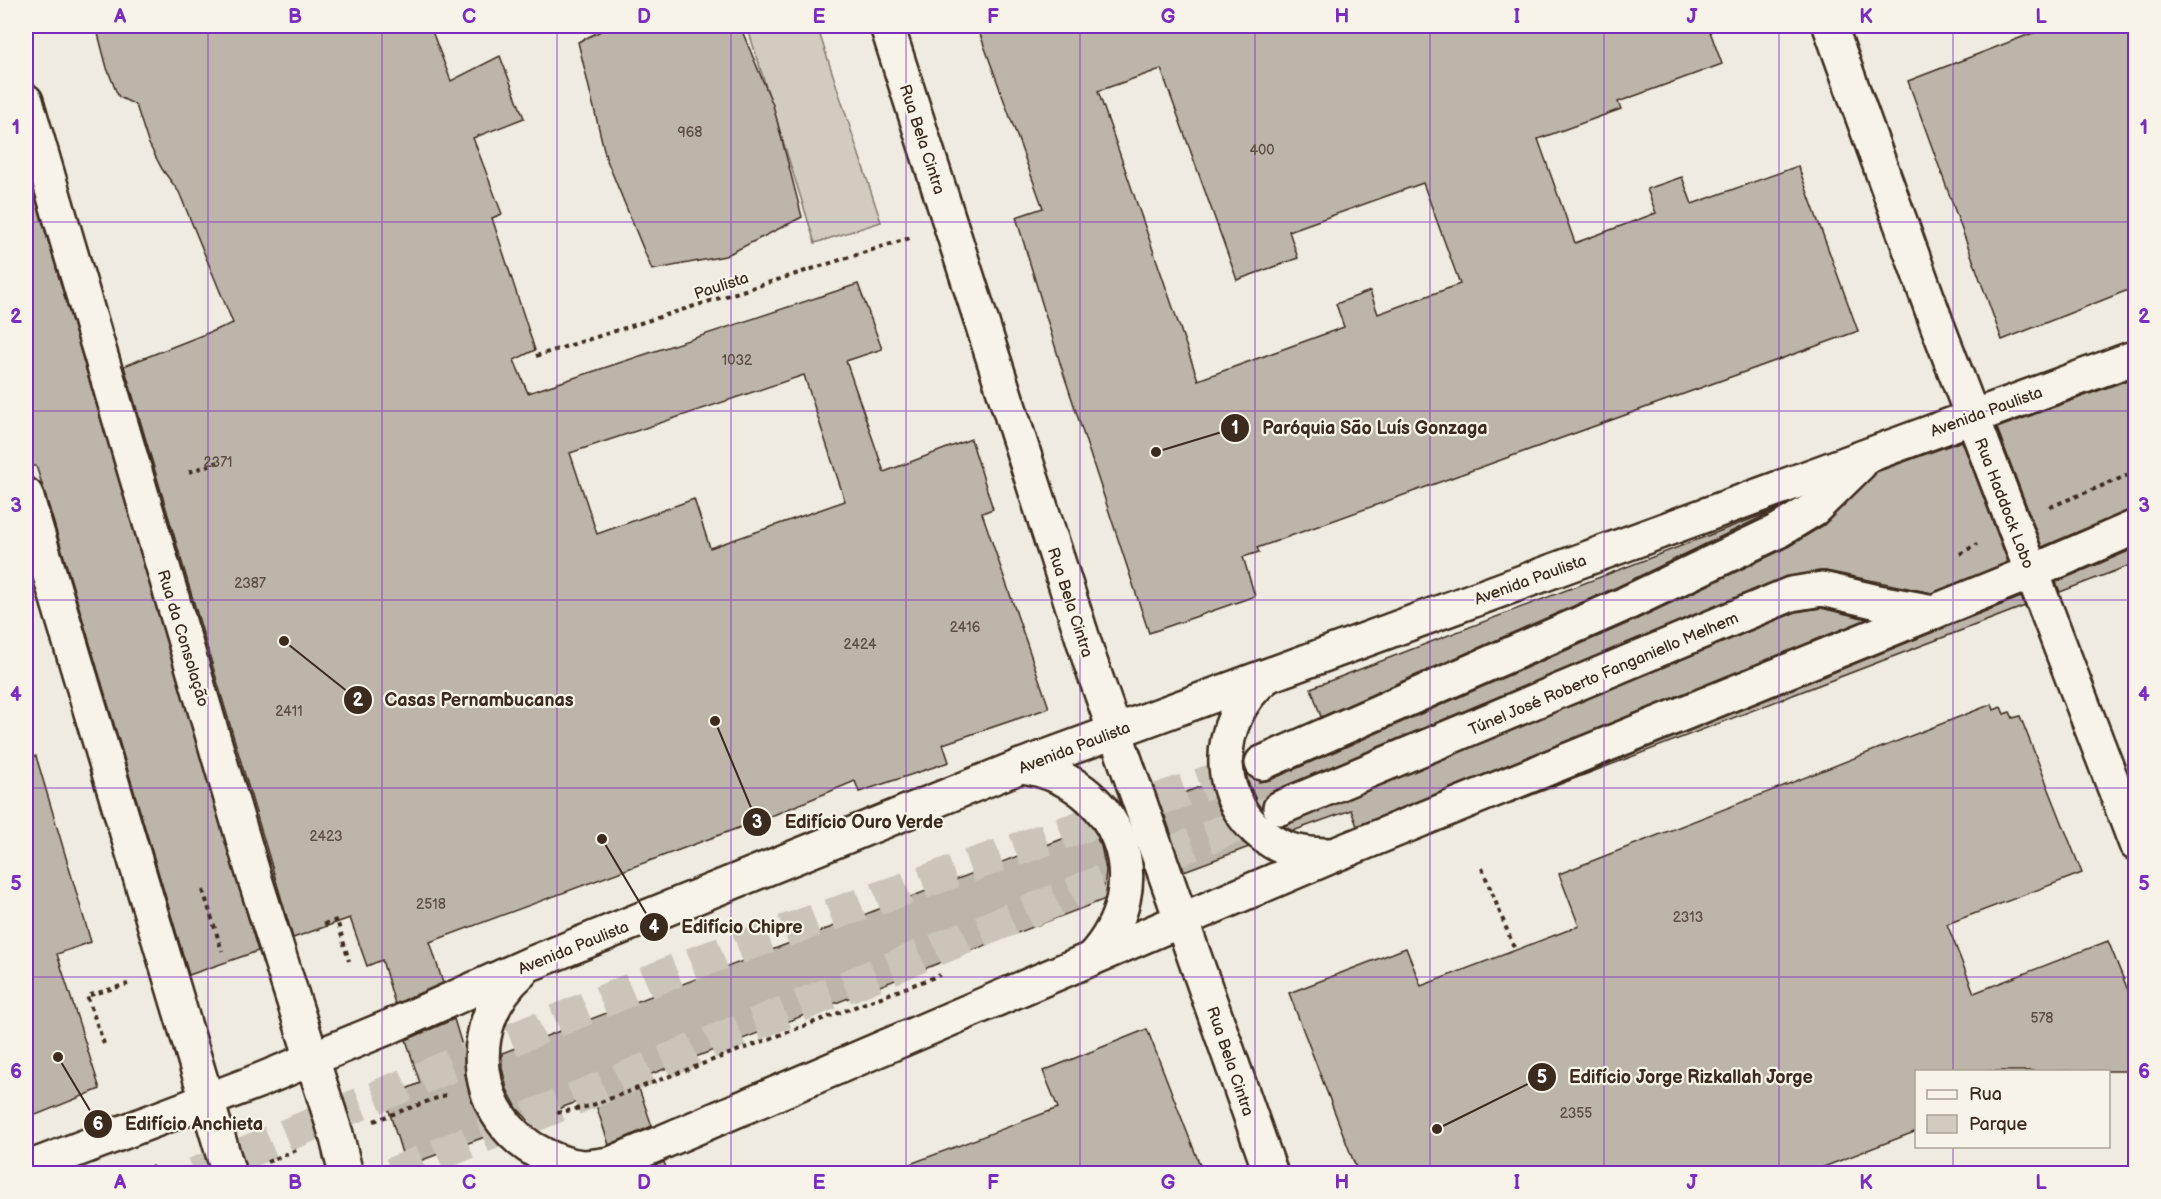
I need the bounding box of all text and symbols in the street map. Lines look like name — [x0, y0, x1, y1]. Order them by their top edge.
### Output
text: A — [113, 5, 127, 29]
text: B — [288, 5, 302, 29]
text: C — [462, 5, 476, 29]
text: D — [637, 5, 651, 29]
text: E — [813, 5, 826, 29]
text: F — [987, 5, 999, 29]
text: G — [1161, 5, 1176, 29]
text: H — [1335, 5, 1349, 29]
text: I — [1514, 5, 1520, 29]
text: J — [1687, 5, 1699, 29]
text: K — [1859, 5, 1873, 29]
text: L — [2035, 5, 2047, 29]
street label: Rua Bela Cintra — [895, 82, 948, 197]
text: 1 — [12, 116, 20, 140]
text: 1 — [2140, 116, 2148, 140]
house number: 968 — [678, 124, 702, 141]
house number: 400 — [1249, 142, 1275, 159]
street label: Paulista — [692, 269, 751, 304]
text: 2 — [10, 305, 22, 329]
text: 2 — [2138, 305, 2150, 329]
house number: 1032 — [722, 352, 753, 369]
street label: Avenida Paulista — [1928, 383, 2045, 441]
callout: Paróquia São Luís Gonzaga — [1220, 410, 1499, 446]
text: 1 — [1231, 418, 1239, 439]
text: Paróquia São Luís Gonzaga — [1262, 418, 1488, 439]
street label: Rua Haddock Lobo — [1970, 436, 2037, 572]
house number: 2371 — [204, 454, 232, 471]
text: 3 — [10, 494, 22, 518]
text: 3 — [2138, 494, 2150, 518]
street label: Rua Bela Cintra — [1043, 545, 1096, 660]
street label: Avenida Paulista — [1472, 551, 1589, 609]
street label: Rua da Consolação — [153, 568, 212, 709]
house number: 2387 — [234, 575, 266, 592]
street label: Túnel José Roberto Fanganiello Melhem — [1466, 609, 1741, 740]
house number: 2416 — [950, 619, 981, 636]
house number: 2424 — [843, 636, 877, 653]
callout: Casas Pernambucanas — [343, 682, 586, 718]
text: 4 — [10, 683, 22, 707]
text: 4 — [2138, 683, 2150, 707]
text: 2 — [353, 690, 364, 711]
text: Casas Pernambucanas — [384, 690, 574, 711]
house number: 2411 — [275, 703, 303, 720]
street label: Avenida Paulista — [1016, 718, 1133, 778]
callout: Edifício Ouro Verde — [742, 804, 956, 840]
text: 3 — [752, 812, 762, 833]
text: Edifício Ouro Verde — [785, 812, 943, 833]
house number: 2423 — [309, 828, 343, 845]
text: 5 — [10, 872, 22, 896]
text: 5 — [2138, 872, 2150, 896]
house number: 2518 — [416, 896, 446, 913]
callout: Edifício Chipre — [639, 909, 815, 945]
house number: 2313 — [1673, 909, 1703, 926]
text: 4 — [649, 917, 660, 938]
text: Edifício Chipre — [681, 917, 803, 938]
street label: Avenida Paulista — [515, 918, 632, 979]
street label: Rua Bela Cintra — [1202, 1004, 1257, 1119]
house number: 578 — [2030, 1010, 2054, 1027]
callout: Edifício Jorge Rizkallah Jorge — [1527, 1059, 1825, 1095]
text: 6 — [10, 1060, 22, 1084]
text: 6 — [2138, 1060, 2150, 1084]
text: 5 — [1537, 1067, 1547, 1088]
text: Edifício Jorge Rizkallah Jorge — [1569, 1067, 1813, 1088]
legend — [1915, 1070, 2110, 1148]
text: Rua — [1969, 1084, 2002, 1105]
house number: 2355 — [1560, 1105, 1592, 1122]
callout: Edifício Anchieta — [83, 1106, 275, 1142]
text: 6 — [93, 1114, 104, 1135]
text: Edifício Anchieta — [125, 1114, 263, 1135]
text: Parque — [1969, 1114, 2027, 1135]
text: A — [113, 1171, 127, 1195]
text: B — [288, 1171, 302, 1195]
text: C — [462, 1171, 476, 1195]
text: D — [637, 1171, 651, 1195]
text: E — [813, 1171, 826, 1195]
text: F — [987, 1171, 999, 1195]
text: G — [1161, 1171, 1176, 1195]
text: H — [1335, 1171, 1349, 1195]
text: I — [1514, 1171, 1520, 1195]
text: J — [1687, 1171, 1699, 1195]
text: K — [1859, 1171, 1873, 1195]
text: L — [2035, 1171, 2047, 1195]

